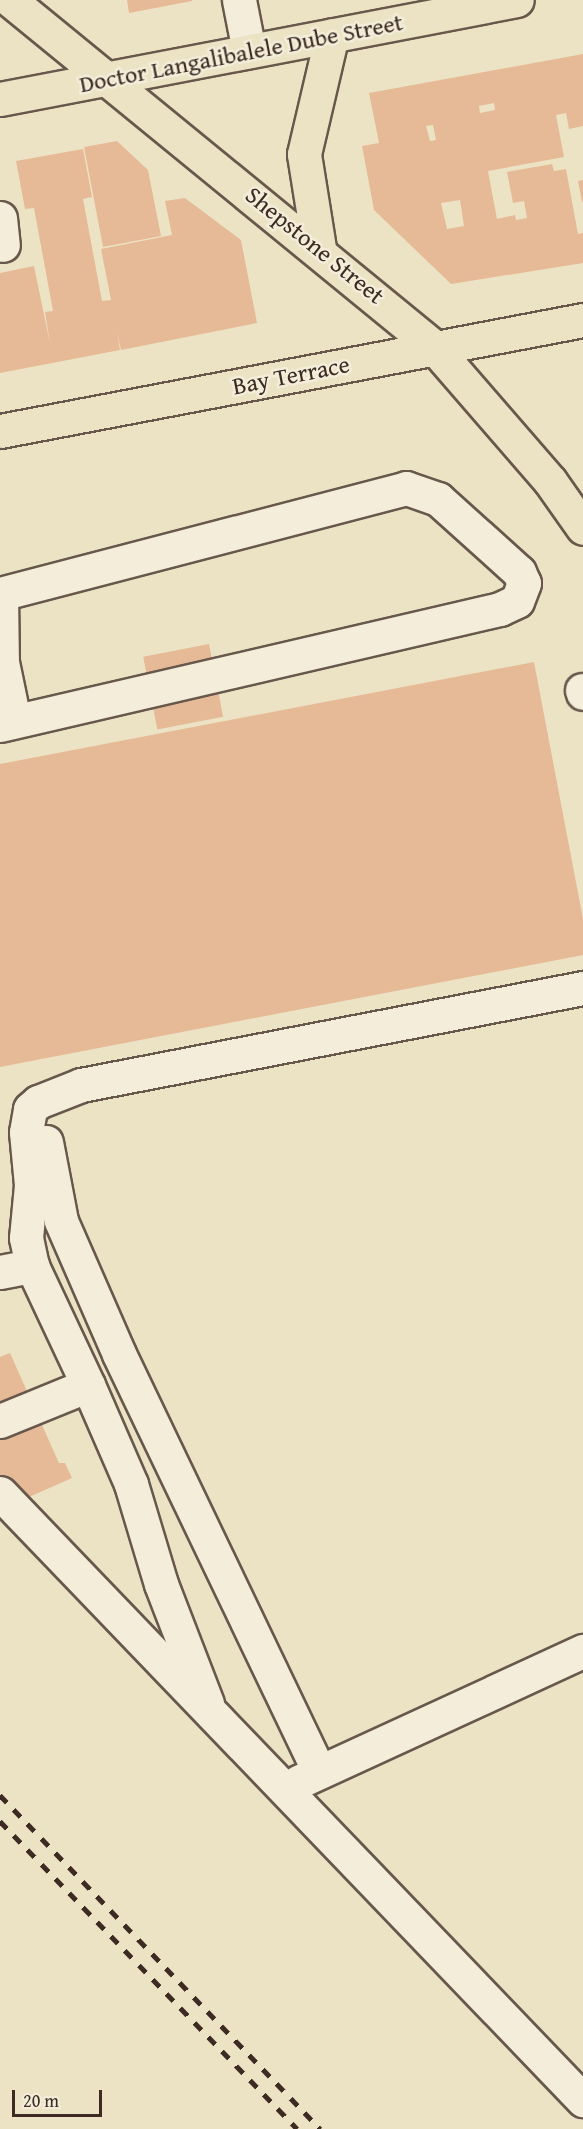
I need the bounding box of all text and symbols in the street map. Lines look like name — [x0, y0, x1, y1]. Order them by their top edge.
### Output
street label: Doctor Langalibalele Dube Street — [77, 7, 405, 99]
street label: Shepstone Street — [240, 180, 390, 310]
street label: Bay Terrace — [230, 350, 352, 400]
scale bar — [15, 2078, 105, 2116]
text: 20 m — [23, 2087, 59, 2114]

